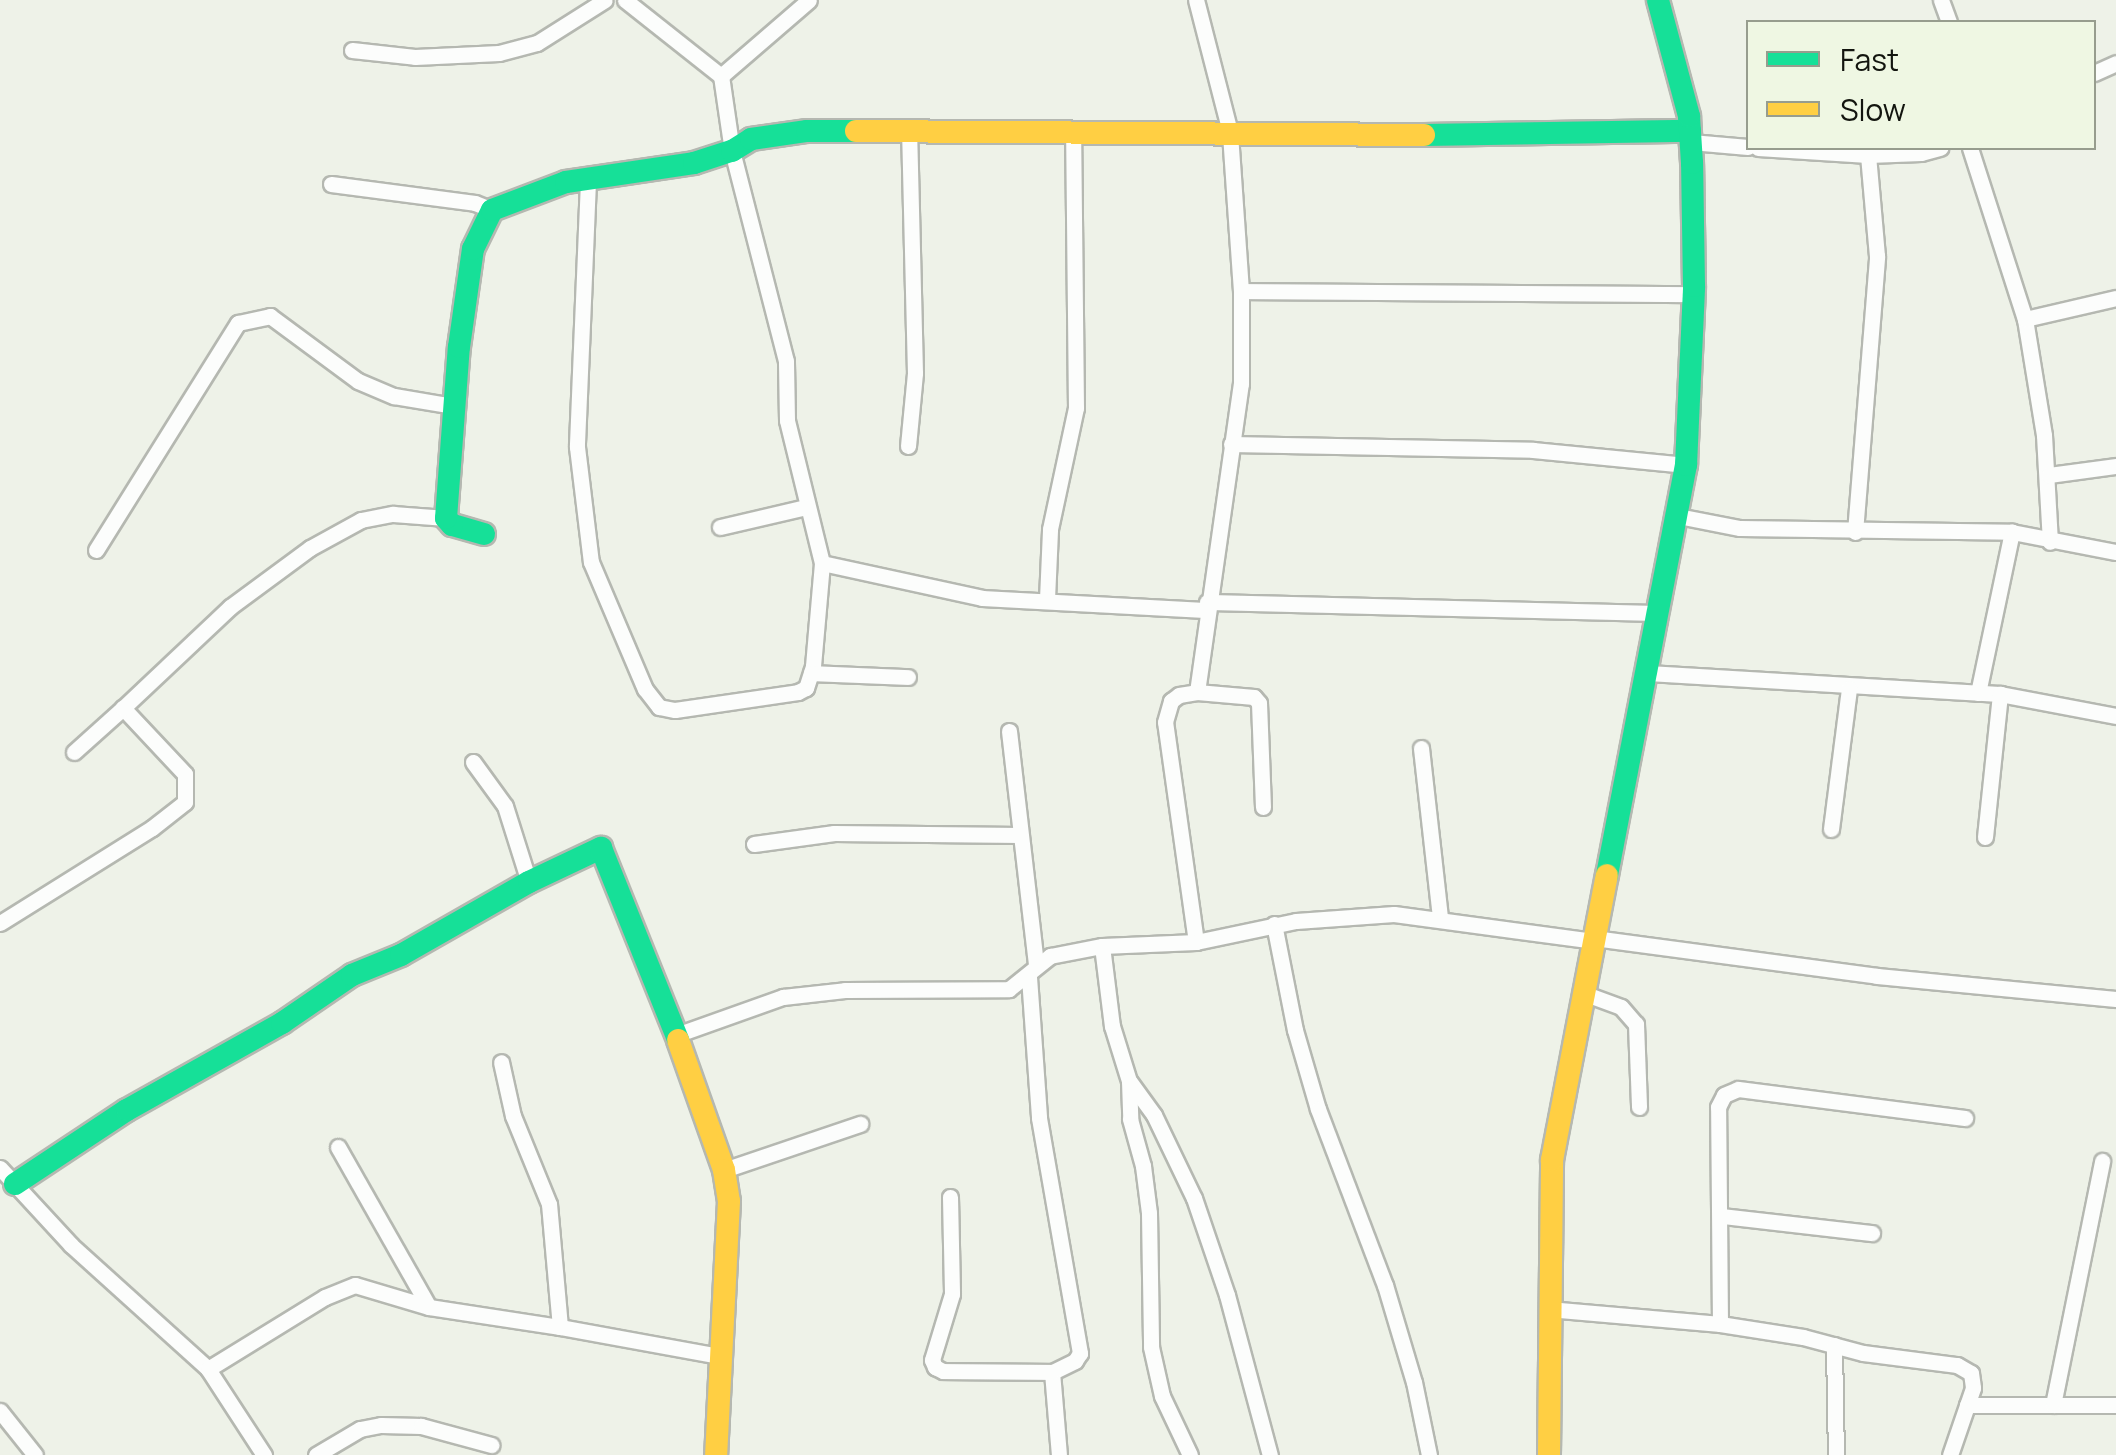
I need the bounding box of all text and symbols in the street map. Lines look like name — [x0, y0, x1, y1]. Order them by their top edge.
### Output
legend — [1746, 20, 2096, 150]
text: Fast — [1840, 39, 1899, 80]
text: Slow — [1840, 89, 1906, 130]

